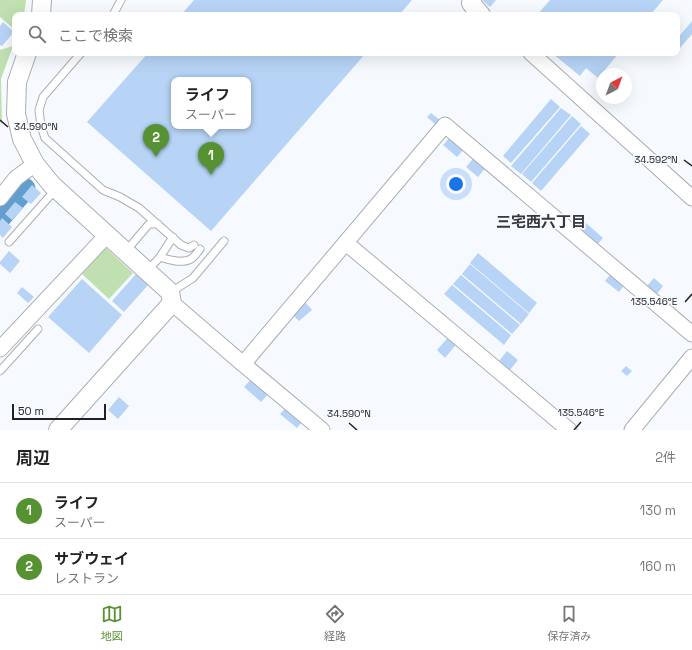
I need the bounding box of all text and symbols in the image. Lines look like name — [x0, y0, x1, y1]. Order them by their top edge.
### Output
search box — [12, 12, 680, 56]
icon: search — [26, 23, 48, 45]
text: ここで検索 — [58, 26, 133, 45]
north arrow — [596, 68, 632, 104]
popup — [171, 77, 251, 129]
text: ライフ — [185, 85, 230, 104]
text: スーパー — [185, 106, 237, 123]
text: 34.590°N — [14, 120, 58, 133]
pin: 2 — [143, 124, 169, 157]
pin: 1 — [198, 142, 224, 175]
text: 34.592°N — [634, 153, 678, 166]
your location — [446, 174, 466, 194]
district label: 三宅西六丁目 — [496, 212, 586, 231]
text: 135.546°E — [631, 295, 678, 308]
scale bar — [12, 402, 106, 421]
text: 50 m — [18, 404, 44, 418]
text: 135.546°E — [558, 406, 605, 419]
text: 34.590°N — [327, 407, 371, 420]
text: 周辺 — [16, 447, 50, 469]
text: 2件 — [655, 449, 676, 466]
text: ライフ — [54, 493, 99, 512]
text: 1 — [26, 502, 32, 519]
text: 130 m — [640, 502, 676, 519]
text: スーパー — [54, 514, 106, 531]
text: サブウェイ — [54, 549, 129, 568]
text: 2 — [25, 558, 33, 575]
text: 160 m — [640, 558, 676, 575]
text: レストラン — [54, 570, 119, 587]
tab: 地図 — [101, 603, 123, 643]
tab: 経路 — [324, 603, 346, 643]
tab: 保存済み — [547, 603, 591, 643]

